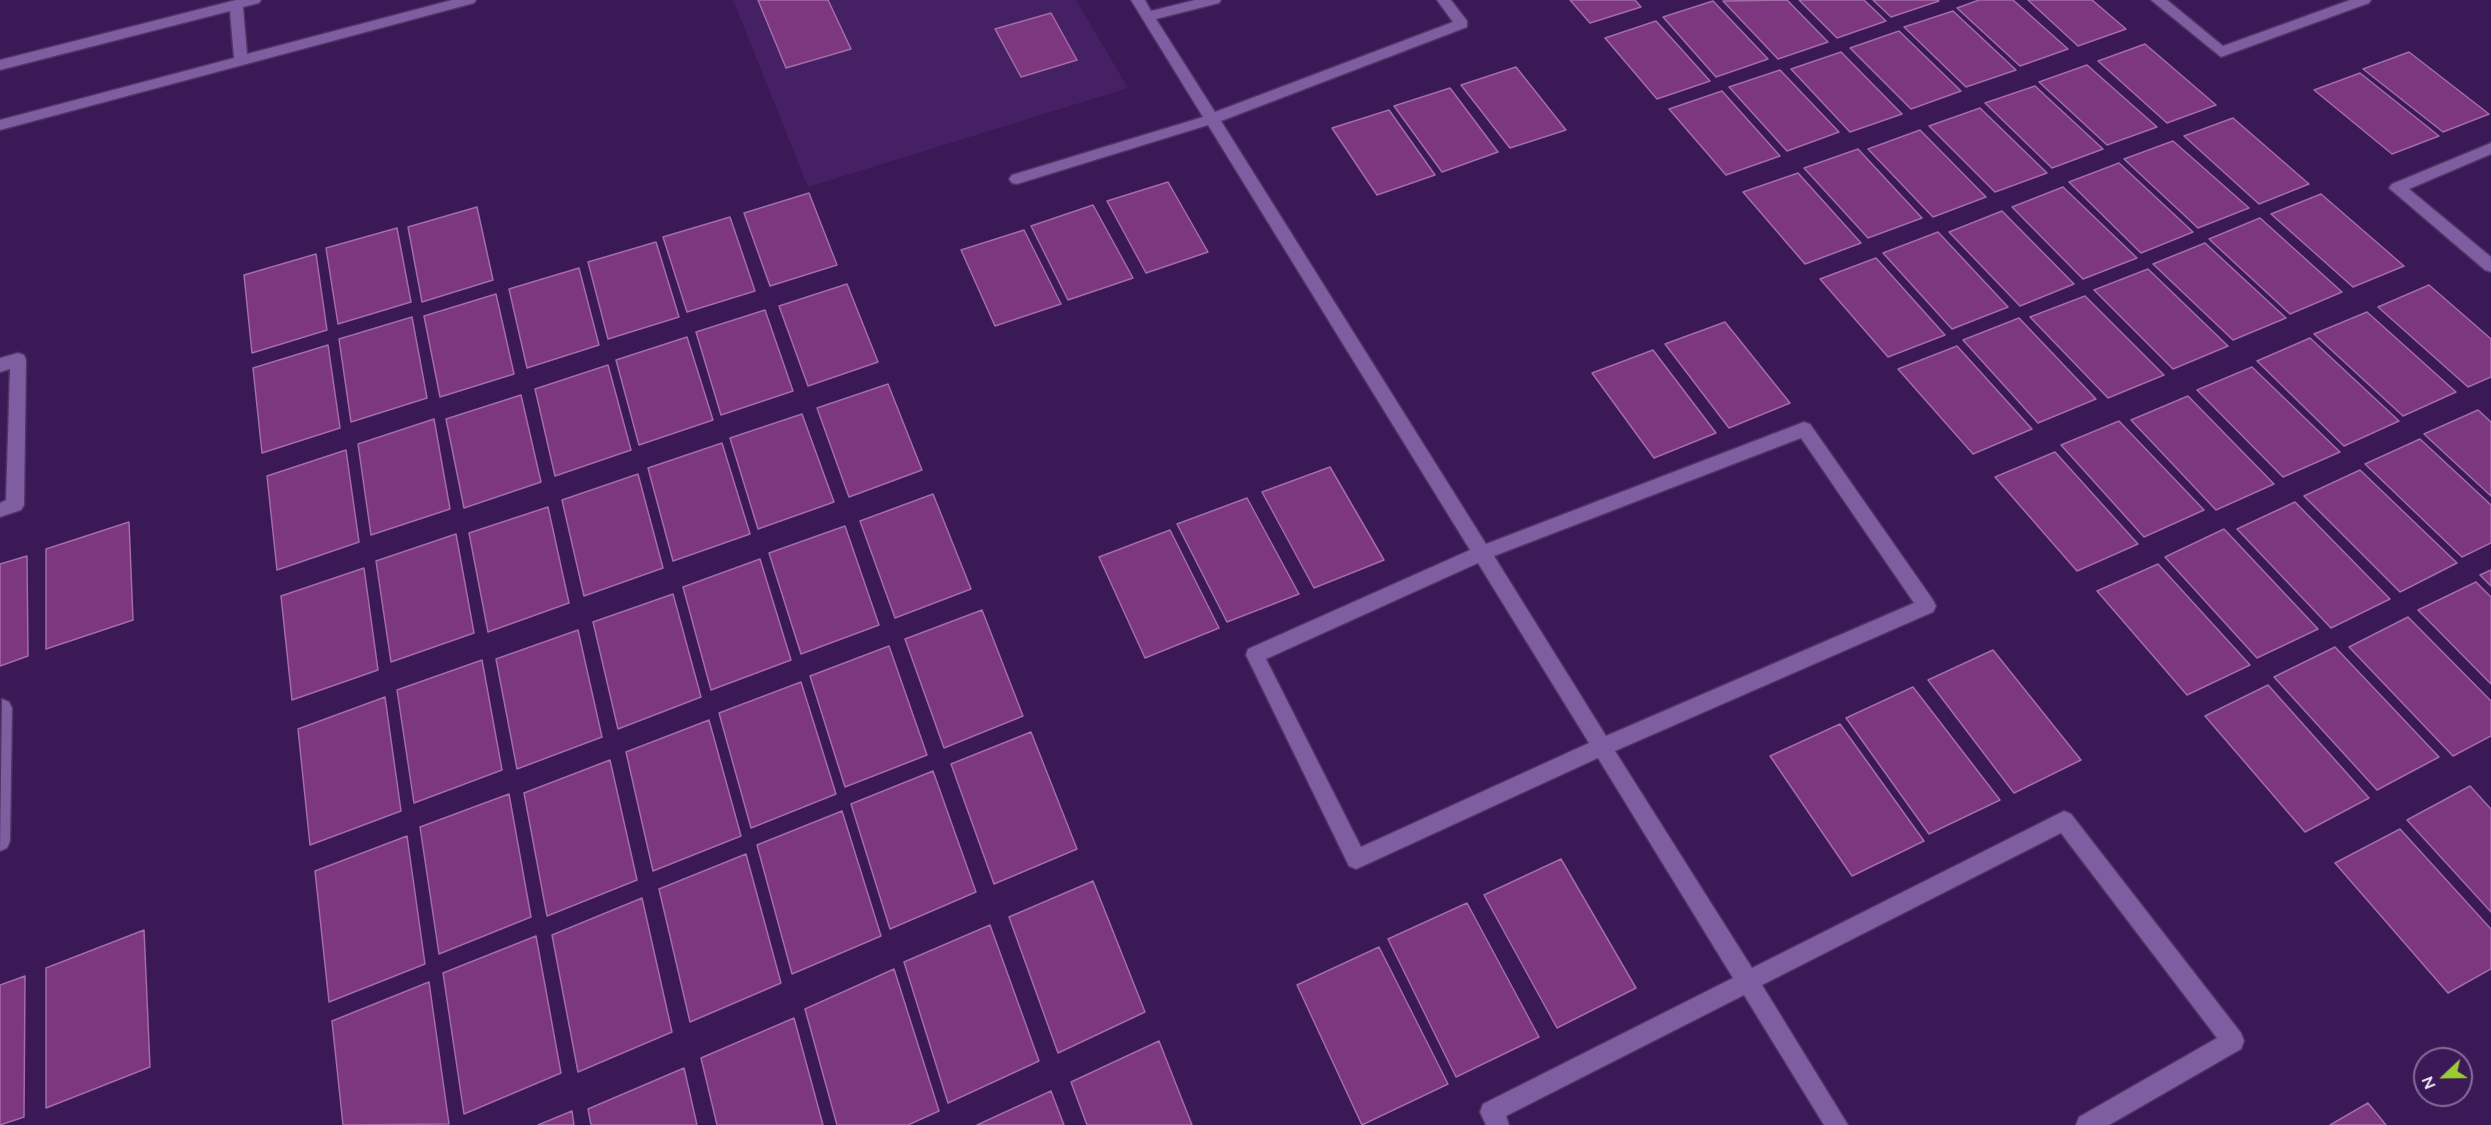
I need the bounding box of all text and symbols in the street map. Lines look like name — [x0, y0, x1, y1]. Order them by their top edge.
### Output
north arrow — [2413, 1047, 2473, 1107]
text: N — [2417, 1074, 2440, 1092]

